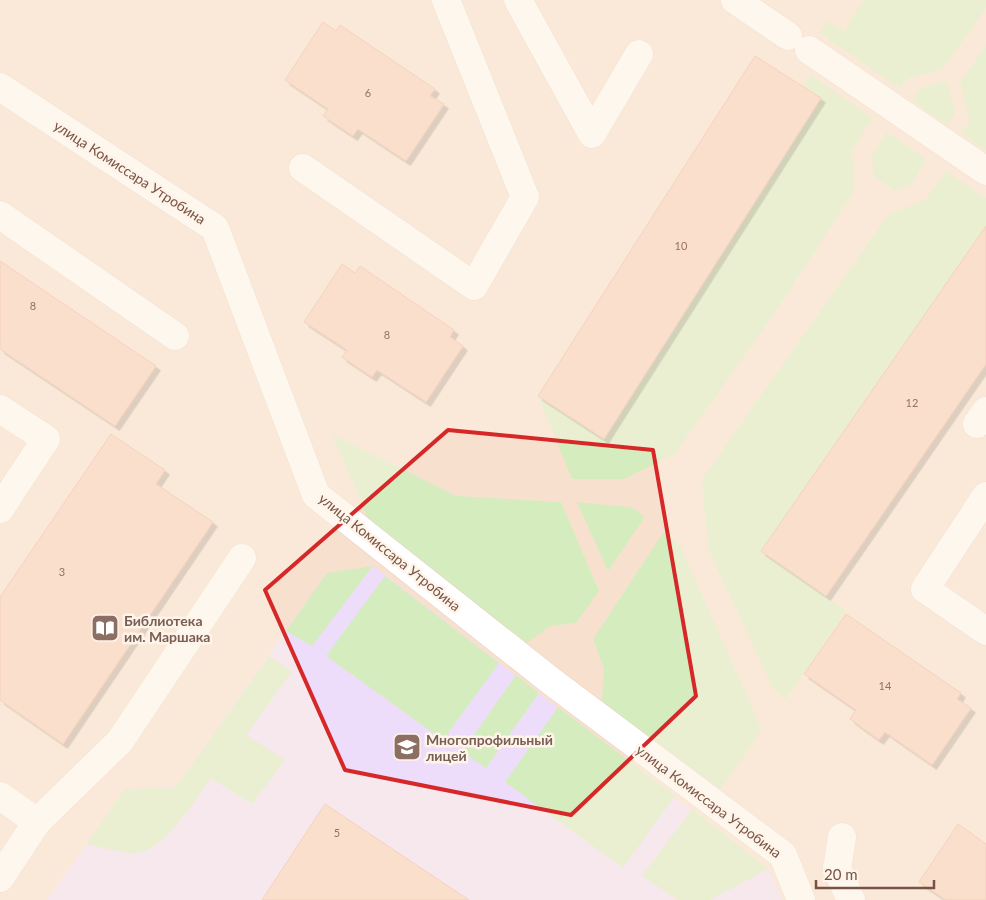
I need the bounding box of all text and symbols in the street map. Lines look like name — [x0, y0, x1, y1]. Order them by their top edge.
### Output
house number: 6 — [365, 86, 371, 99]
street label: улица Комиссара Утробина — [51, 117, 209, 227]
house number: 10 — [675, 239, 688, 252]
house number: 8 — [30, 299, 36, 312]
house number: 8 — [384, 328, 390, 341]
house number: 12 — [906, 396, 918, 409]
street label: улица Комиссара Утробина — [316, 490, 464, 614]
house number: 3 — [59, 565, 65, 578]
place label: Библиотека им. Маршака — [124, 612, 210, 645]
library icon: Библиотека им. Маршака — [90, 613, 120, 643]
house number: 14 — [879, 679, 892, 692]
place label: Многопрофильный лицей — [426, 731, 553, 764]
school or university icon: Многопрофильный лицей — [392, 732, 422, 762]
street label: улица Комиссара Утробина — [633, 741, 785, 861]
house number: 5 — [334, 826, 340, 839]
scale bar — [816, 858, 934, 890]
text: 20 m — [824, 865, 858, 883]

